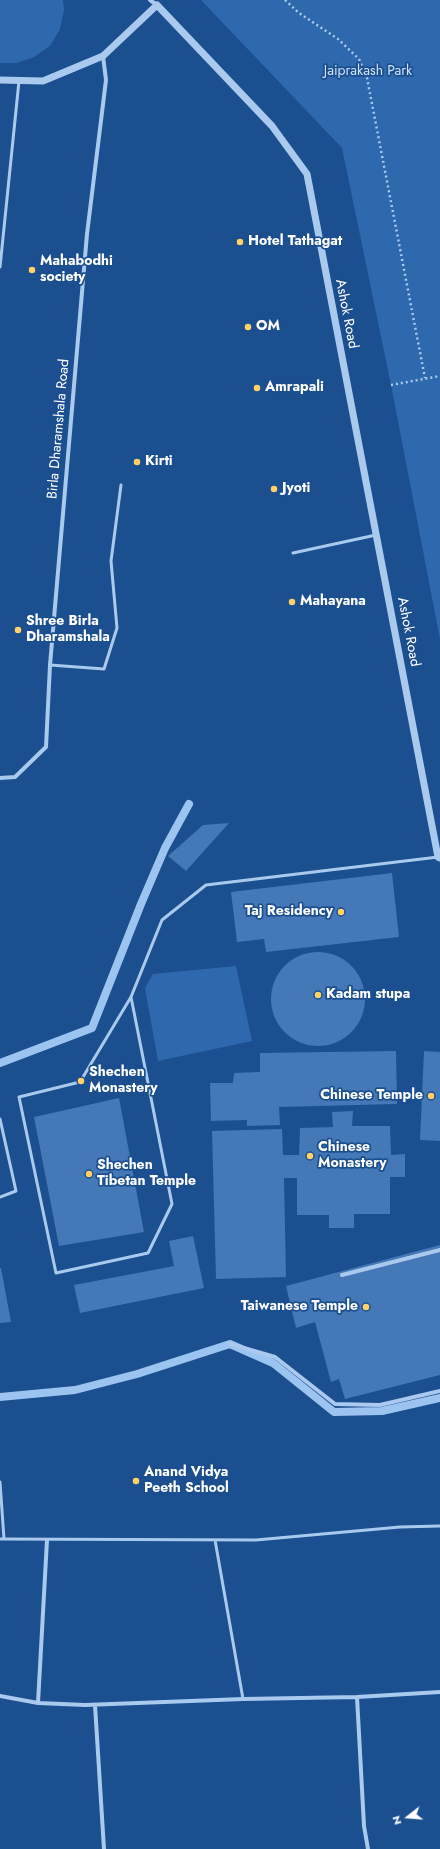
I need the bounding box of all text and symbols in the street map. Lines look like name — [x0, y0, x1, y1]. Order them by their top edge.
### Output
park label: Jaiprakash Park — [324, 64, 412, 80]
place label: Hotel Tathagat — [248, 234, 342, 250]
marker: Hotel Tathagat — [235, 237, 245, 247]
place label: Mahabodhi society — [40, 254, 113, 286]
marker: Mahabodhi society — [27, 265, 37, 275]
street label: Ashok Road — [331, 278, 361, 350]
place label: OM — [256, 319, 280, 335]
marker: OM — [243, 322, 253, 332]
street label: Birla Dharamshala Road — [45, 358, 73, 500]
place label: Amrapali — [265, 380, 324, 396]
marker: Amrapali — [252, 383, 262, 393]
place label: Kirti — [145, 454, 173, 470]
marker: Kirti — [132, 457, 142, 467]
place label: Jyoti — [282, 481, 310, 497]
marker: Jyoti — [269, 484, 279, 494]
place label: Mahayana — [300, 594, 366, 610]
street label: Ashok Road — [393, 596, 423, 668]
marker: Mahayana — [287, 597, 297, 607]
place label: Shree Birla Dharamshala — [26, 614, 110, 646]
marker: Shree Birla Dharamshala — [13, 625, 23, 635]
place label: Taj Residency — [245, 904, 333, 920]
marker: Taj Residency — [336, 907, 346, 917]
place label: Kadam stupa — [326, 987, 410, 1003]
marker: Kadam stupa — [313, 990, 323, 1000]
place label: Shechen Monastery — [89, 1065, 158, 1098]
marker: Shechen Monastery — [76, 1076, 86, 1086]
place label: Chinese Temple — [320, 1088, 423, 1104]
marker: Chinese Temple — [426, 1091, 436, 1101]
place label: Chinese Monastery — [318, 1140, 387, 1172]
marker: Chinese Monastery — [305, 1151, 315, 1161]
place label: Shechen Tibetan Temple — [97, 1158, 196, 1190]
marker: Shechen Tibetan Temple — [84, 1169, 94, 1179]
place label: Taiwanese Temple — [241, 1299, 358, 1315]
marker: Taiwanese Temple — [361, 1302, 371, 1312]
place label: Anand Vidya Peeth School — [144, 1465, 229, 1498]
marker: Anand Vidya Peeth School — [131, 1476, 141, 1486]
north arrow — [388, 1797, 428, 1837]
text: N — [388, 1814, 405, 1827]

